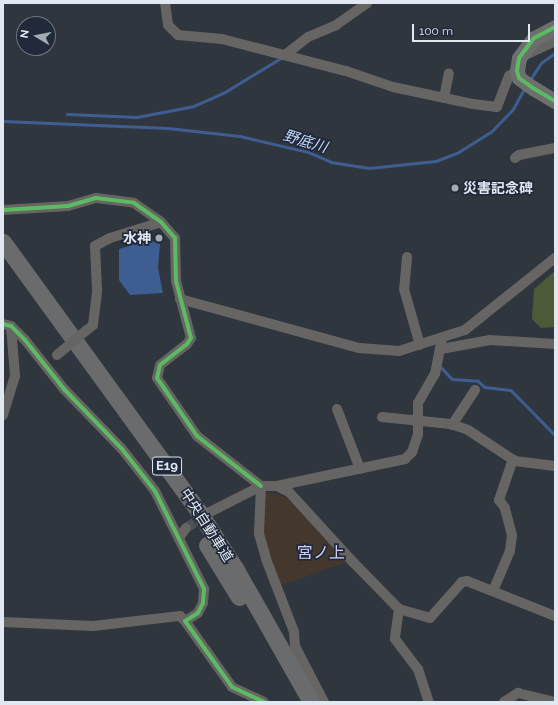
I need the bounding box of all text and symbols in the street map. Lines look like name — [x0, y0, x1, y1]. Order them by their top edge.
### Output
north arrow — [16, 16, 56, 56]
scale bar — [414, 16, 532, 42]
text: 100 m — [419, 24, 453, 38]
text: N — [18, 29, 32, 39]
water label: 野底川 — [281, 127, 329, 157]
place label: 災害記念碑 — [463, 180, 533, 196]
marker: 災害記念碑 — [450, 183, 460, 193]
place label: 水神 — [123, 230, 151, 246]
marker: 水神 — [154, 233, 164, 243]
road number: E19 — [152, 455, 182, 477]
street label: 中央自動車道 — [177, 485, 237, 565]
district label: 宮ノ上 — [297, 543, 345, 563]

